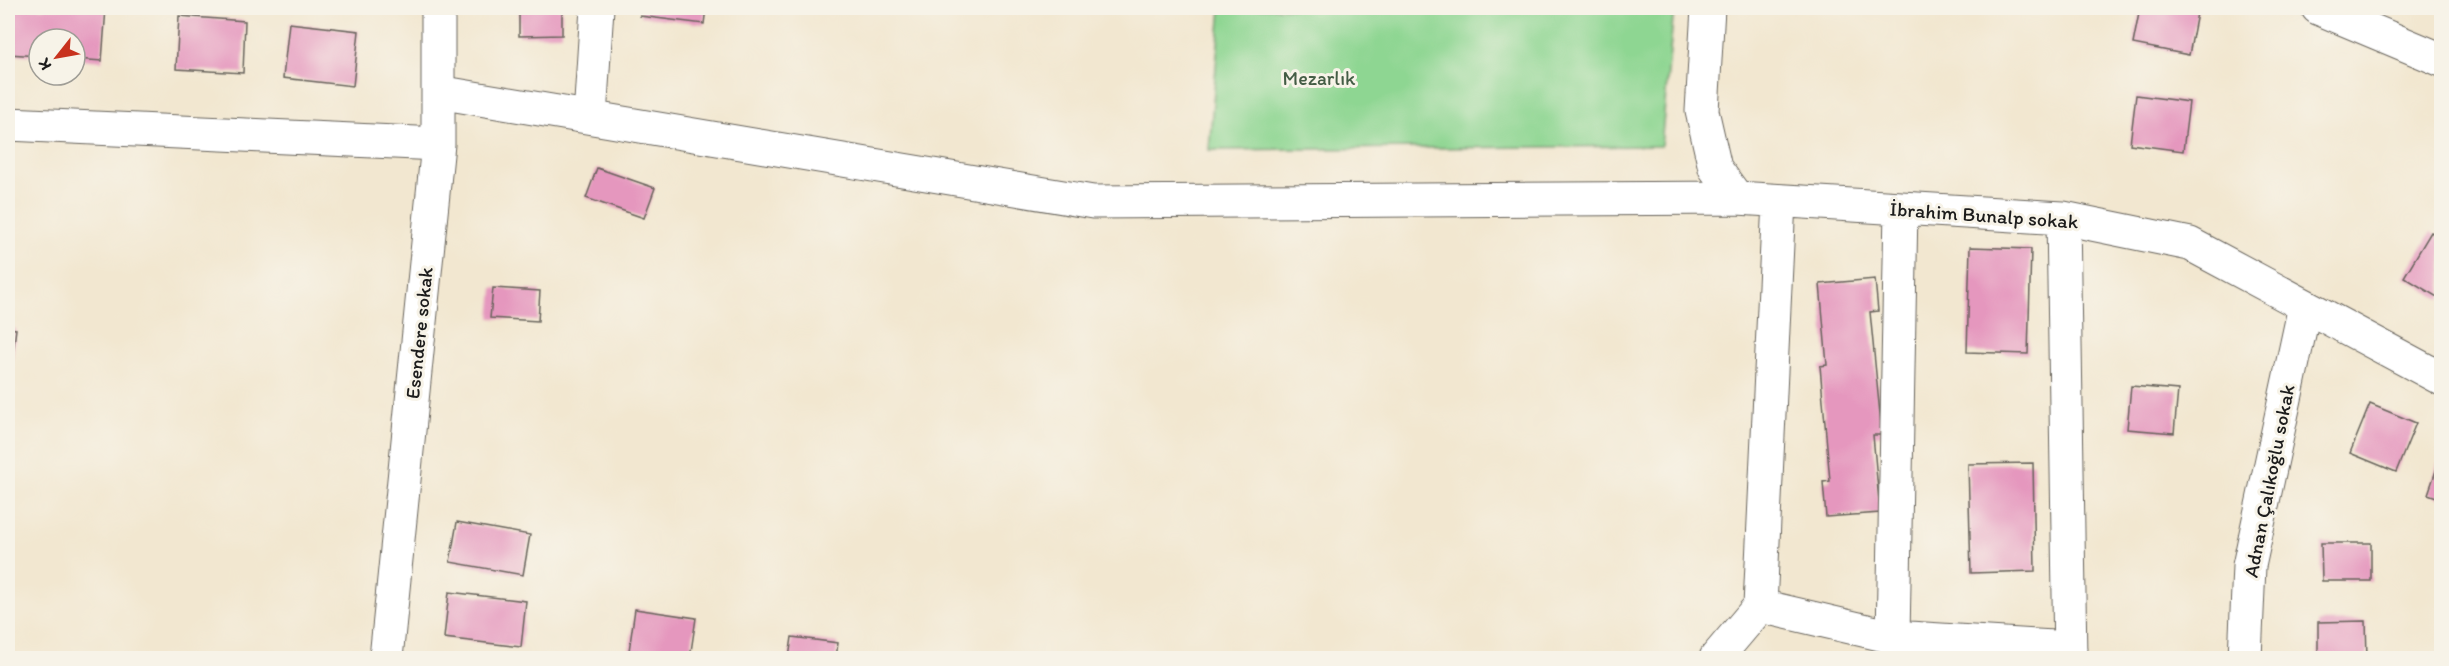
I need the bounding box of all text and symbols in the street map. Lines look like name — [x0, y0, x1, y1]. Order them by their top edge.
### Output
north arrow — [27, 27, 87, 87]
text: K — [33, 55, 55, 74]
park label: Mezarlık — [1283, 66, 1356, 90]
street label: İbrahim Bunalp sokak — [1889, 196, 2080, 234]
street label: Esendere sokak — [400, 265, 438, 400]
street label: Adnan Çalıkoğlu sokak — [2239, 382, 2299, 580]

